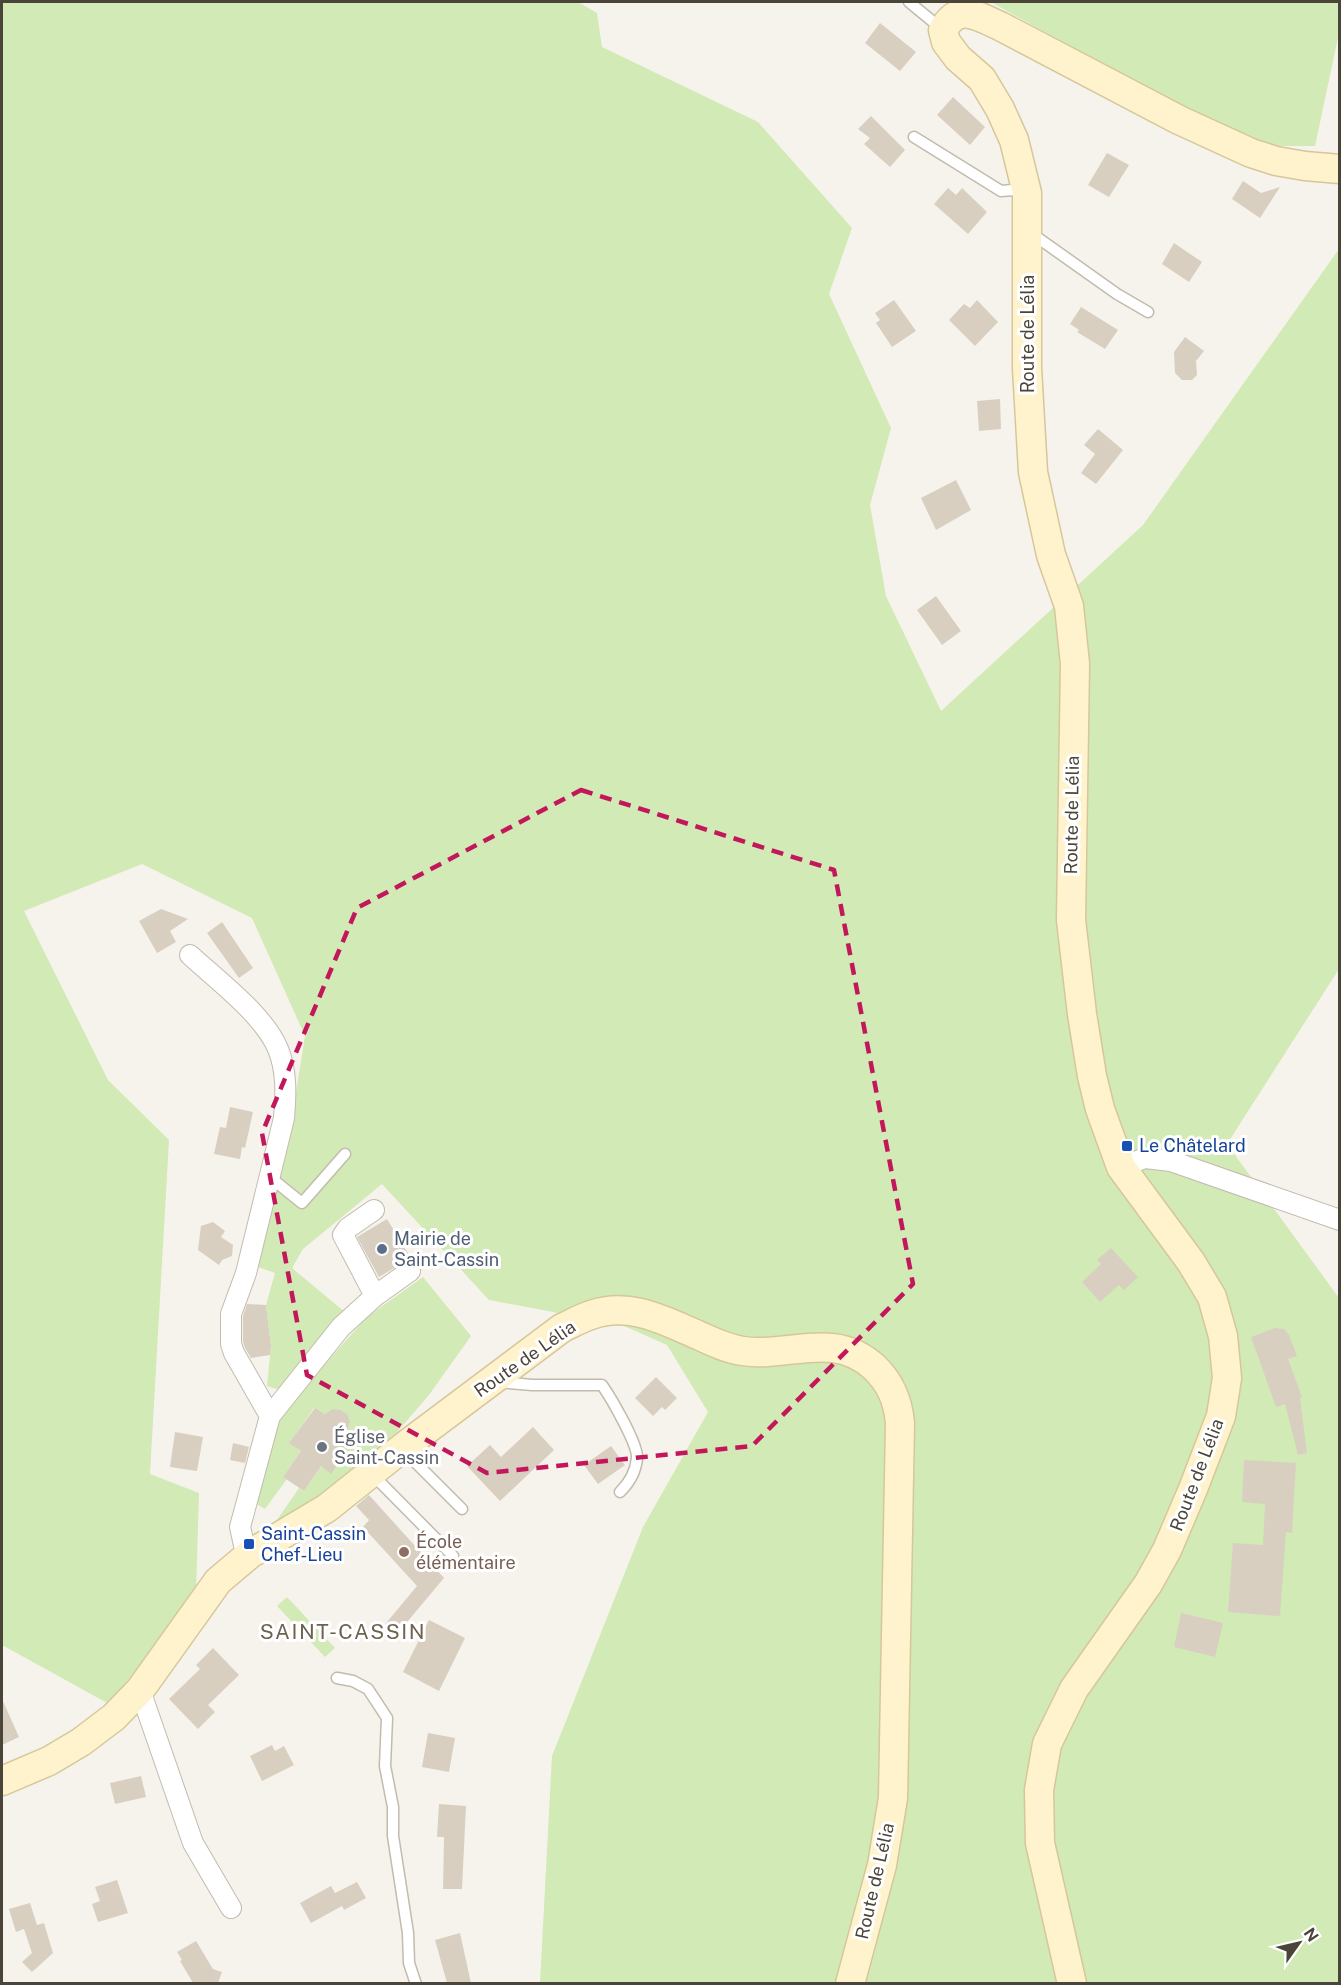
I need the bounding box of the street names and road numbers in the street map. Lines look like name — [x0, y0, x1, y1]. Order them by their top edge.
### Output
street label: Route de Lélia — [1017, 275, 1038, 393]
street label: Route de Lélia — [1060, 755, 1083, 874]
street label: Route de Lélia — [470, 1316, 579, 1401]
street label: Route de Lélia — [1165, 1416, 1228, 1534]
street label: Route de Lélia — [851, 1821, 898, 1941]

